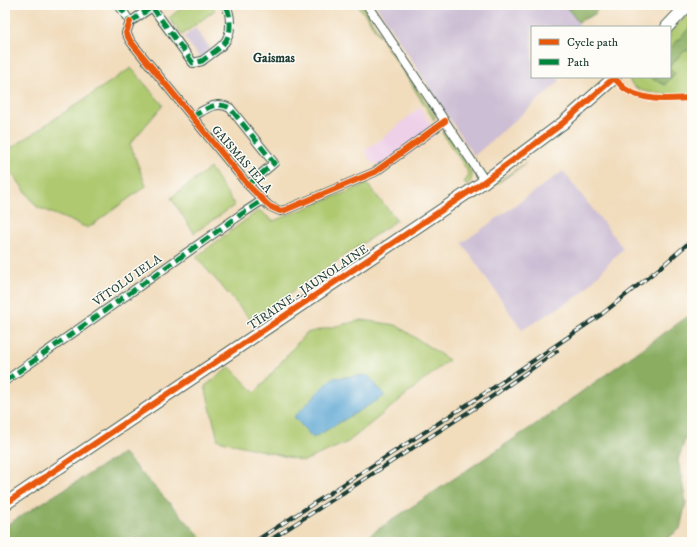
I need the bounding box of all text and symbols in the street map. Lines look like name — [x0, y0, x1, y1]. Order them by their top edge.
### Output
legend — [531, 26, 671, 78]
text: Cycle path — [567, 35, 619, 50]
district label: Gaismas — [253, 50, 296, 66]
text: Path — [567, 55, 590, 70]
street label: GAISMAS IELA — [208, 122, 275, 196]
street label: TĪRAINE - JAUNOLAINE — [245, 241, 372, 333]
street label: VĪTOLU IELA — [89, 251, 165, 310]

